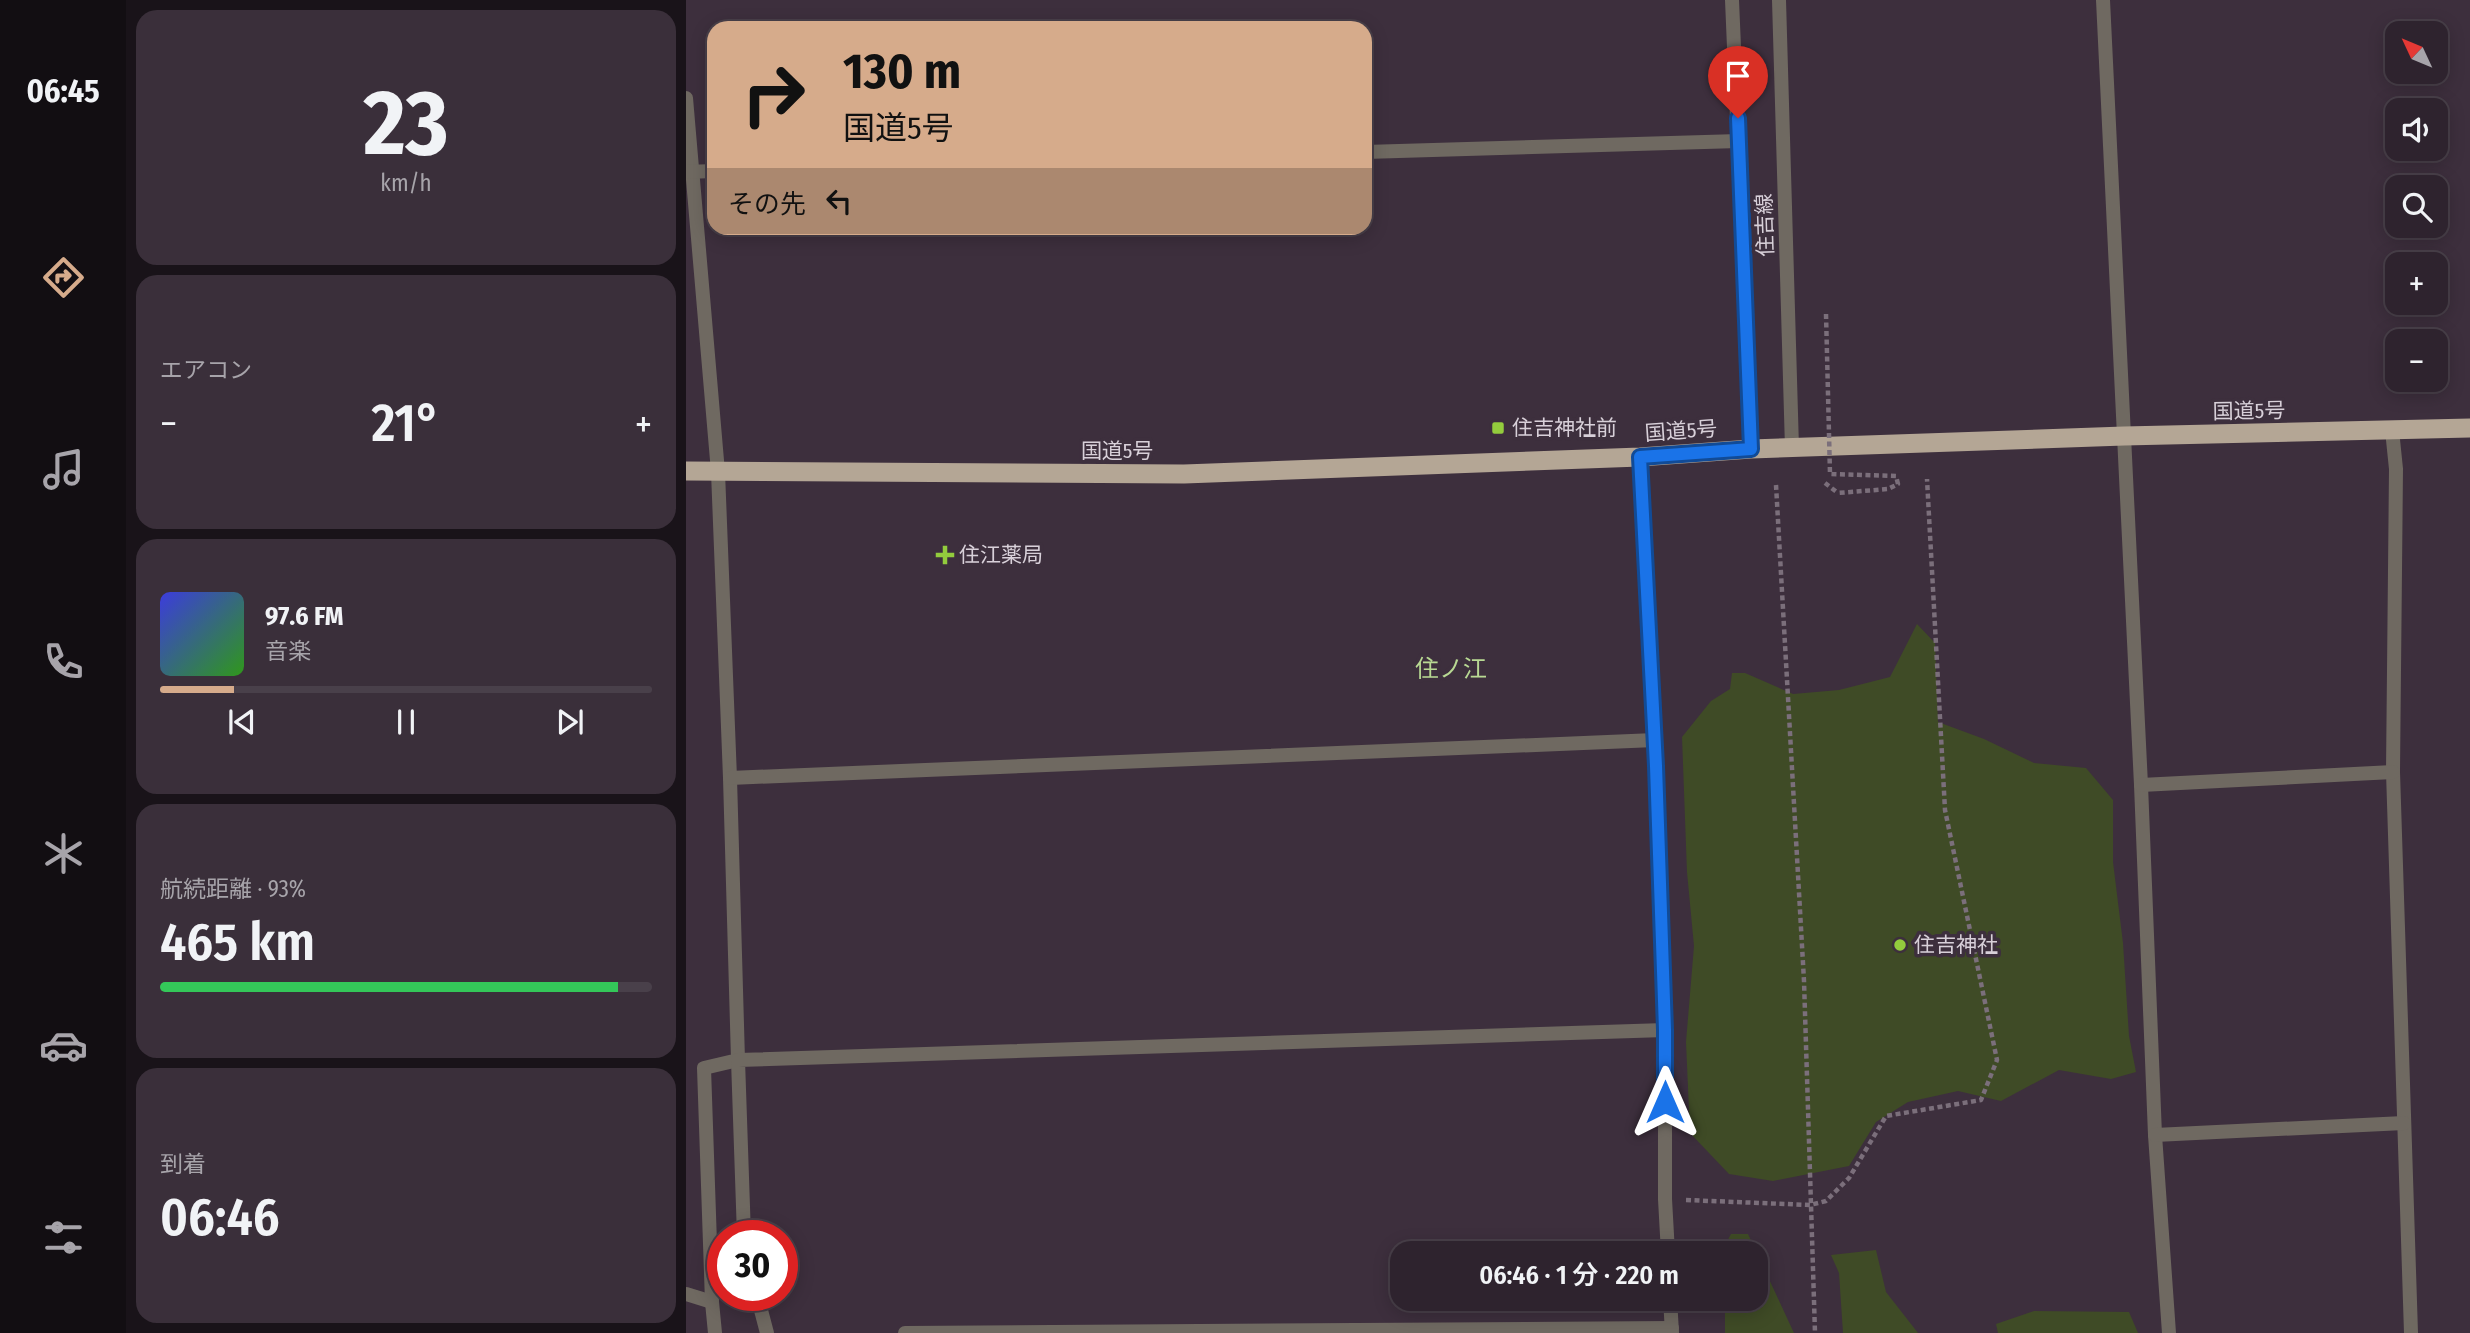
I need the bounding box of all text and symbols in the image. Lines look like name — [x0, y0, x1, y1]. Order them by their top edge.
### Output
north arrow — [2385, 21, 2448, 84]
map controls — [2385, 21, 2448, 392]
text: 130 m — [843, 42, 961, 101]
pin — [1708, 46, 1768, 118]
icon: right — [728, 49, 819, 140]
icon: arrive — [1719, 57, 1757, 95]
text: 23 — [363, 69, 449, 178]
text: 06:45 — [26, 72, 100, 110]
button: sound — [2385, 98, 2448, 161]
text: 国道5号 — [843, 109, 954, 147]
text: km/h — [380, 169, 432, 197]
button: search — [2385, 175, 2448, 238]
icon: left — [820, 182, 858, 220]
text: その先 — [728, 189, 806, 220]
street label: 住吉線 — [1751, 193, 1779, 257]
button: + — [2385, 252, 2448, 315]
icon: directions — [39, 253, 88, 302]
button: − — [2385, 329, 2448, 392]
text: エアコン — [160, 356, 252, 384]
text: 21° — [371, 392, 440, 455]
street label: 国道5号 — [2212, 397, 2286, 425]
text: − — [160, 401, 177, 447]
text: + — [635, 401, 652, 447]
place label: 住吉神社前 — [1512, 415, 1617, 441]
street label: 国道5号 — [1644, 415, 1718, 447]
marker: 住吉神社前 — [1490, 420, 1506, 436]
street label: 国道5号 — [1081, 438, 1153, 464]
icon: music — [39, 445, 88, 494]
place label: 住江薬局 — [959, 542, 1043, 568]
marker: 住江薬局 — [937, 547, 953, 563]
text: 97.6 FM — [265, 601, 343, 632]
icon: phone — [39, 637, 88, 686]
text: 音楽 — [265, 637, 311, 665]
district label: 住ノ江 — [1415, 655, 1487, 683]
icon: previous — [223, 703, 261, 741]
icon: pause — [387, 703, 425, 741]
icon: next — [551, 703, 589, 741]
icon: climate — [39, 829, 88, 878]
text: 航続距離 · 93% — [160, 875, 306, 903]
text: 465 km — [160, 911, 315, 974]
place label: 住吉神社 — [1914, 932, 1998, 958]
marker: 住吉神社 — [1892, 937, 1908, 953]
icon: car — [39, 1021, 88, 1070]
position arrow — [1628, 1065, 1702, 1139]
text: 到着 — [160, 1150, 206, 1178]
text: 06:46 — [160, 1186, 280, 1249]
icon: filters — [39, 1213, 88, 1262]
speed limit sign: 30 — [707, 1220, 798, 1311]
text: 06:46 · 1 分 · 220 m — [1479, 1260, 1679, 1291]

